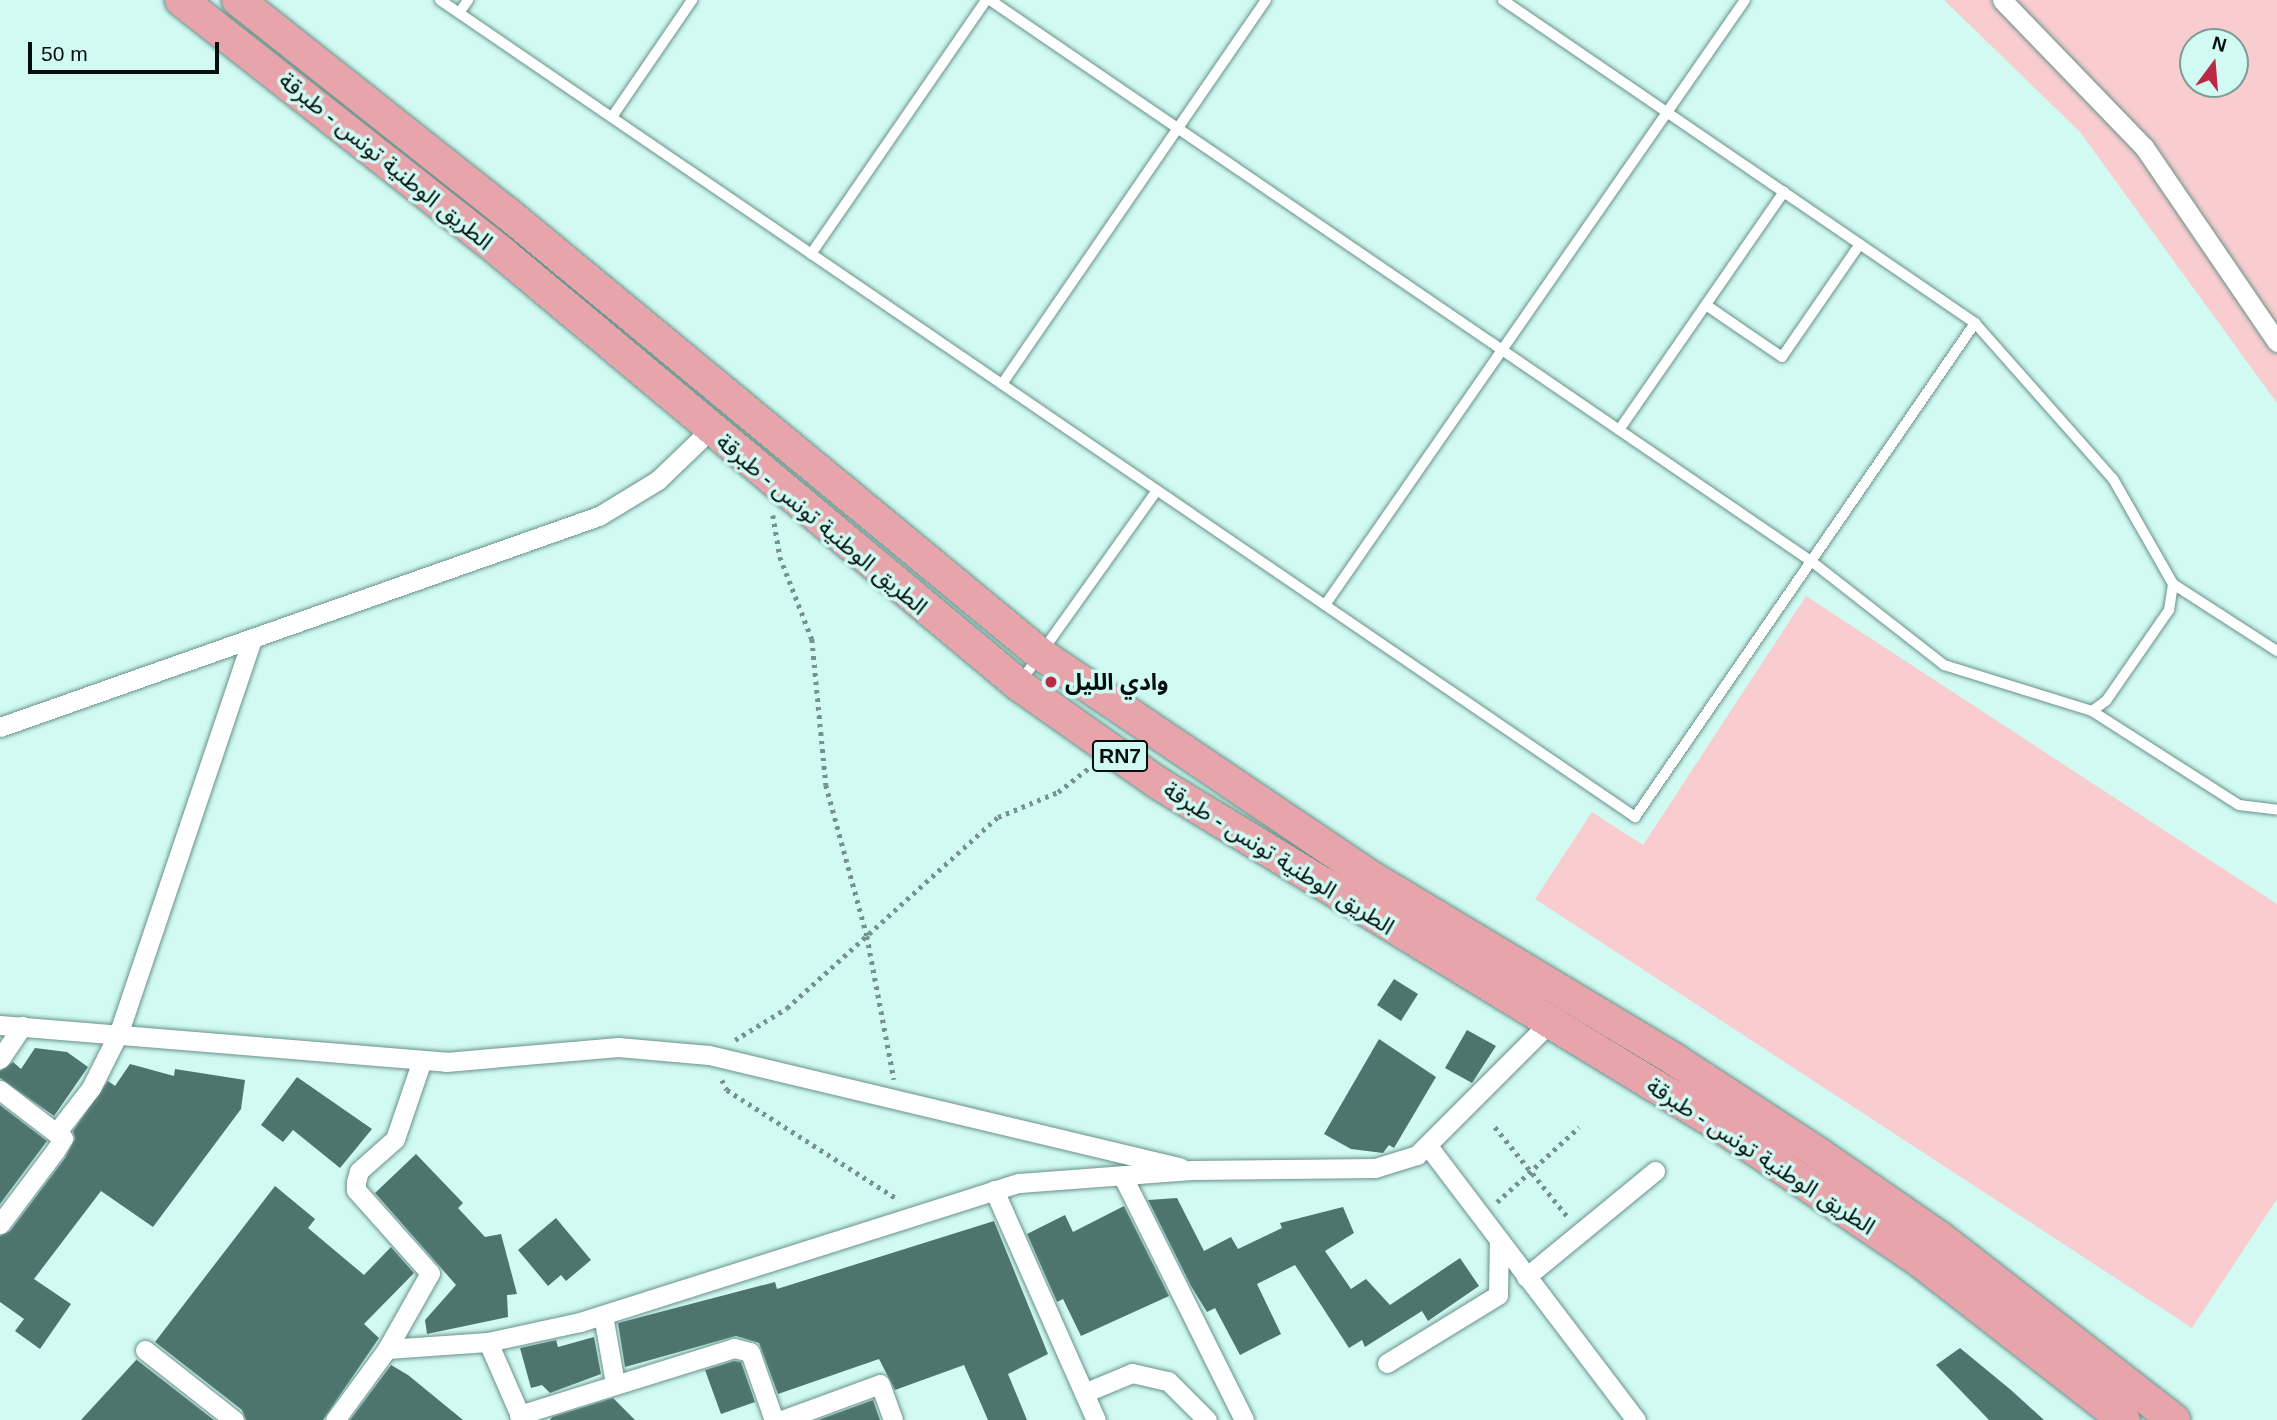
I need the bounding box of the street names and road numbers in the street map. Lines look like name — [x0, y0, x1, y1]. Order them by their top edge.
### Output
street label: الطريق الوطنية تونس - طبرقة — [274, 66, 498, 256]
street label: الطريق الوطنية تونس - طبرقة — [711, 428, 933, 620]
road number: RN7 — [1090, 738, 1150, 774]
street label: الطريق الوطنية تونس - طبرقة — [1159, 776, 1399, 940]
street label: الطريق الوطنية تونس - طبرقة — [1642, 1072, 1880, 1240]

